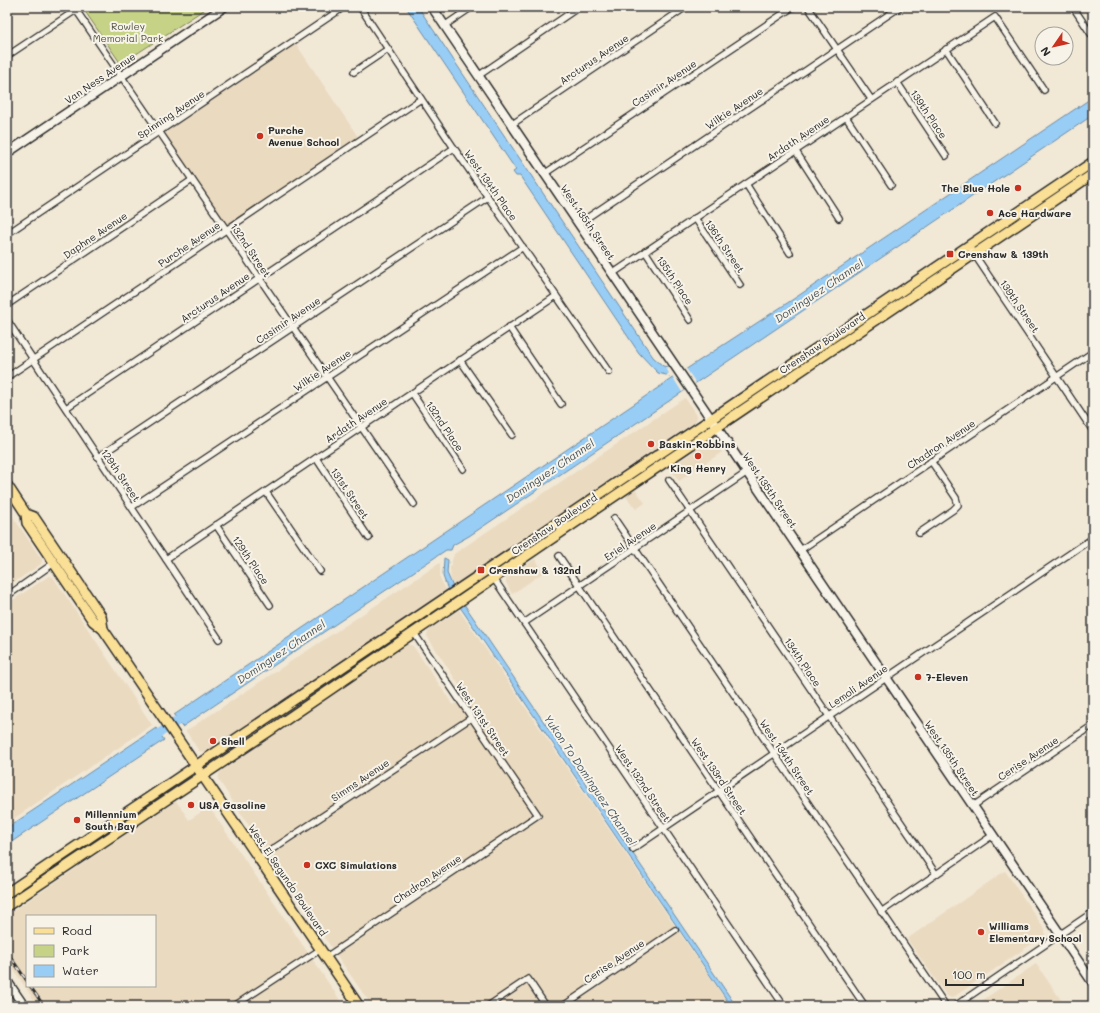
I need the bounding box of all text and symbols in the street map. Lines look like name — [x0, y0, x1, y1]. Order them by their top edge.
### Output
park label: Rowley Memorial Park — [93, 19, 163, 45]
north arrow — [1034, 26, 1074, 66]
street label: Arcturus Avenue — [557, 31, 631, 87]
text: N — [1037, 44, 1054, 60]
street label: Van Ness Avenue — [62, 49, 138, 107]
street label: Casimir Avenue — [629, 56, 699, 110]
street label: Wilkie Avenue — [702, 84, 766, 132]
street label: Spinning Avenue — [135, 86, 207, 142]
street label: 139th Place — [907, 87, 951, 141]
street label: Ardath Avenue — [764, 112, 832, 164]
place label: Purche Avenue School — [268, 123, 340, 149]
marker: Purche Avenue School — [255, 131, 265, 141]
street label: West 134th Place — [461, 147, 521, 223]
street label: West 135th Street — [557, 181, 619, 263]
place label: The Blue Hole — [941, 181, 1010, 195]
marker: The Blue Hole — [1013, 183, 1023, 193]
place label: Ace Hardware — [998, 206, 1071, 220]
street label: Daphne Avenue — [60, 208, 130, 262]
marker: Ace Hardware — [985, 208, 995, 218]
street label: 136th Street — [702, 217, 748, 275]
street label: Purche Avenue — [155, 218, 223, 270]
street label: 132nd Street — [228, 220, 274, 280]
place label: Crenshaw & 139th — [958, 247, 1049, 261]
marker: Crenshaw & 139th — [945, 249, 955, 259]
street label: 135th Place — [653, 253, 697, 307]
water label: Dominguez Channel — [771, 255, 866, 326]
street label: Arcturus Avenue — [178, 269, 252, 325]
street label: 139th Street — [997, 277, 1043, 335]
street label: Casimir Avenue — [253, 293, 323, 347]
street label: Crenshaw Boulevard — [776, 309, 868, 377]
street label: Wilkie Avenue — [290, 346, 354, 394]
street label: Ardath Avenue — [322, 394, 390, 446]
street label: 132nd Place — [423, 398, 467, 454]
street label: Chadron Avenue — [904, 416, 978, 472]
water label: Dominguez Channel — [502, 435, 597, 506]
place label: Baskin-Robbins — [659, 437, 736, 451]
marker: Baskin-Robbins — [646, 439, 656, 449]
street label: 129th Street — [98, 446, 144, 504]
street label: West 135th Street — [739, 449, 801, 531]
marker: King Henry — [693, 451, 703, 461]
place label: King Henry — [670, 461, 726, 475]
street label: 131st Street — [328, 465, 372, 521]
street label: Crenshaw Boulevard — [508, 490, 600, 558]
street label: Eriel Avenue — [601, 518, 659, 564]
street label: 129th Place — [230, 533, 272, 587]
place label: Crenshaw & 132nd — [489, 563, 581, 577]
marker: Crenshaw & 132nd — [476, 565, 486, 575]
water label: Dominguez Channel — [233, 616, 328, 687]
street label: 134th Place — [781, 635, 825, 689]
street label: Lemoli Avenue — [826, 661, 890, 711]
place label: 7-Eleven — [926, 670, 968, 684]
marker: 7-Eleven — [913, 672, 923, 682]
street label: West 131st Street — [453, 679, 513, 759]
water label: Yukon To Dominguez Channel — [541, 711, 640, 848]
street label: West 134th Street — [756, 716, 818, 798]
street label: West 135th Street — [921, 717, 983, 799]
street label: Cerise Avenue — [995, 733, 1061, 783]
place label: Shell — [221, 734, 245, 748]
street label: West 133rd Street — [688, 735, 750, 817]
marker: Shell — [208, 736, 218, 746]
street label: West 132nd Street — [612, 742, 674, 824]
street label: Simms Avenue — [328, 755, 392, 805]
place label: USA Gasoline — [199, 798, 266, 812]
marker: USA Gasoline — [186, 800, 196, 810]
place label: Millennium South Bay — [85, 807, 136, 833]
marker: Millennium South Bay — [72, 815, 82, 825]
street label: West El Segundo Boulevard — [245, 821, 331, 939]
street label: Chadron Avenue — [390, 851, 464, 907]
place label: CXC Simulations — [315, 858, 397, 872]
marker: CXC Simulations — [302, 860, 312, 870]
legend — [26, 915, 156, 987]
place label: Williams Elementary School — [989, 919, 1082, 945]
text: Road — [62, 922, 92, 938]
marker: Williams Elementary School — [976, 927, 986, 937]
street label: Cerise Avenue — [581, 936, 647, 986]
text: Park — [62, 942, 89, 958]
scale bar — [946, 961, 1023, 987]
text: Water — [62, 962, 99, 978]
text: 100 m — [952, 966, 986, 982]

